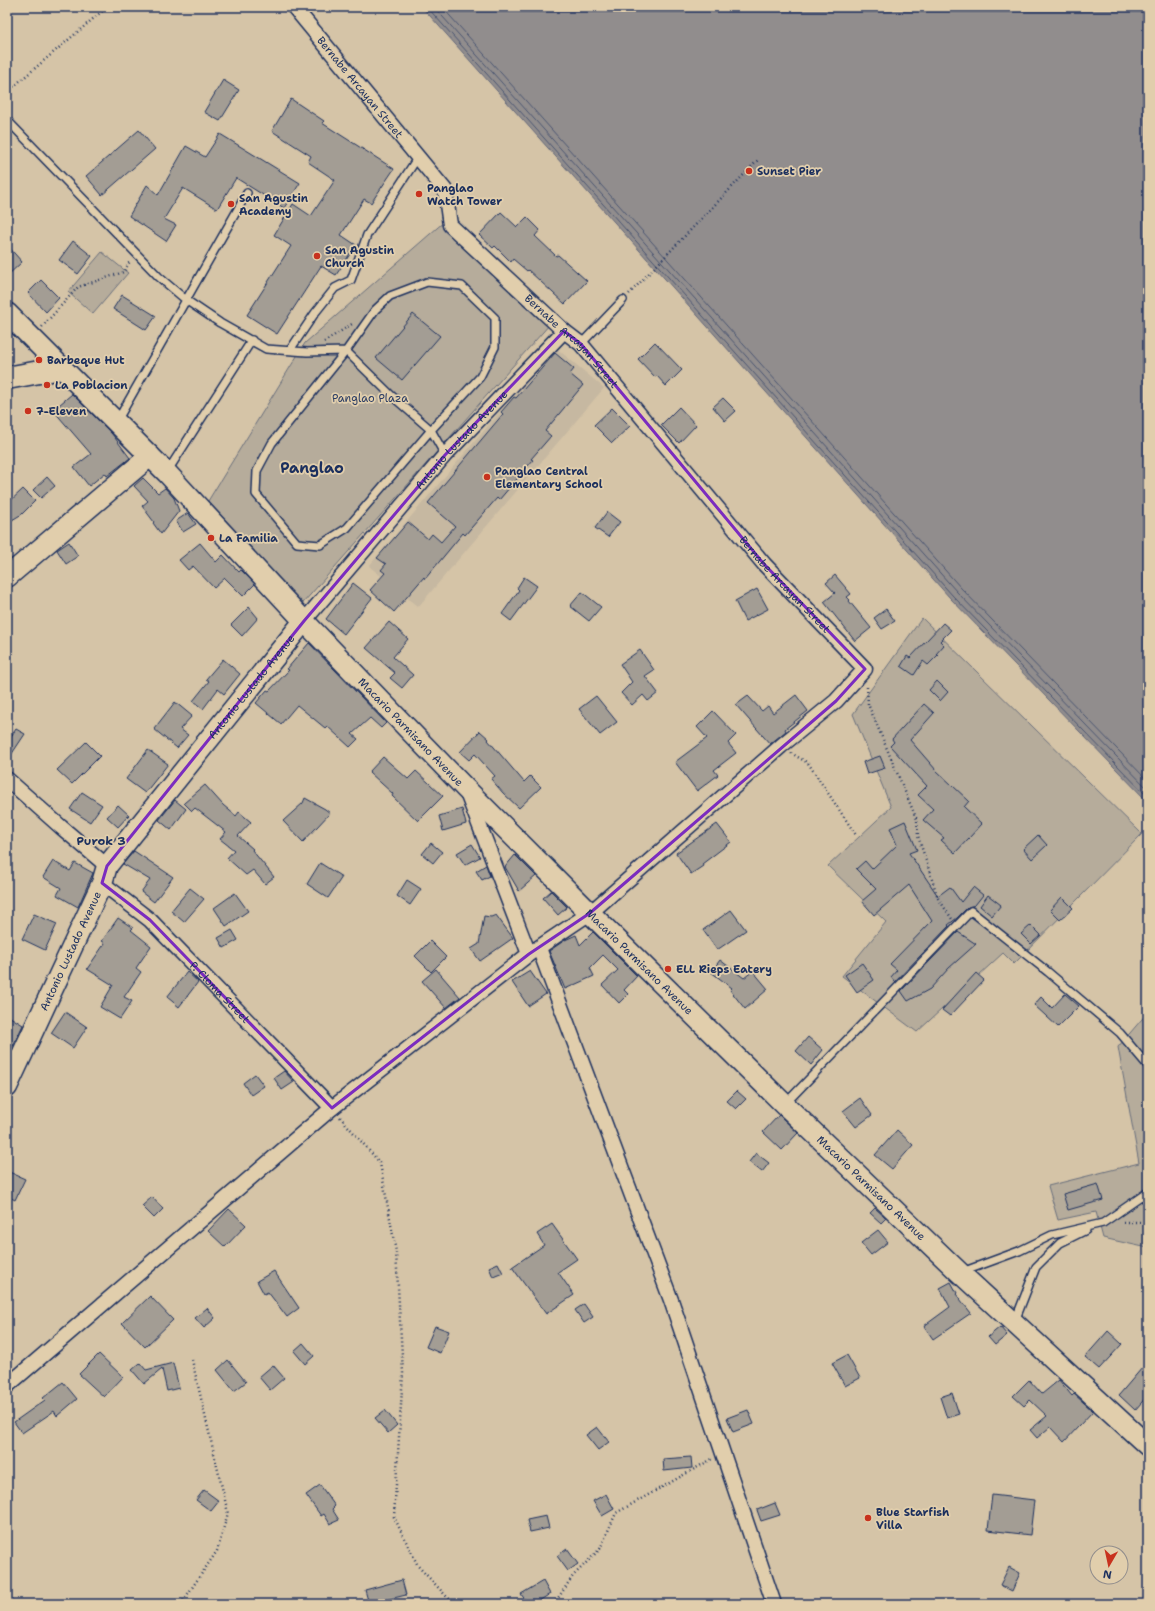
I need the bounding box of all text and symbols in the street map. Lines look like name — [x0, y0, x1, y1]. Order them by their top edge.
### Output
street label: Bernabe Arcayan Street — [314, 33, 407, 141]
place label: Sunset Pier — [757, 164, 821, 179]
marker: Sunset Pier — [744, 166, 754, 176]
place label: Panglao Watch Tower — [427, 181, 502, 209]
marker: Panglao Watch Tower — [414, 189, 424, 199]
place label: San Agustin Academy — [239, 191, 309, 219]
marker: San Agustin Academy — [226, 199, 236, 209]
place label: San Agustin Church — [325, 243, 395, 271]
marker: San Agustin Church — [312, 251, 322, 261]
street label: Bernabe Arcayan Street — [521, 291, 622, 391]
place label: Barbeque Hut — [47, 353, 125, 368]
marker: Barbeque Hut — [34, 355, 44, 365]
place label: La Poblacion — [55, 378, 128, 393]
marker: La Poblacion — [42, 380, 52, 390]
street label: Antonio Lustado Avenue — [412, 387, 511, 493]
park label: Panglao Plaza — [332, 391, 408, 406]
place label: 7-Eleven — [36, 404, 87, 419]
marker: 7-Eleven — [23, 406, 33, 416]
district label: Panglao — [280, 458, 344, 478]
place label: Panglao Central Elementary School — [495, 464, 603, 492]
marker: Panglao Central Elementary School — [482, 472, 492, 482]
place label: La Familia — [219, 531, 278, 546]
marker: La Familia — [206, 533, 216, 543]
street label: Bernabe Arcayan Street — [736, 533, 834, 636]
street label: Antonio Lustado Avenue — [205, 631, 298, 742]
street label: Macario Parmisano Avenue — [355, 674, 467, 789]
district label: Purok 3 — [76, 833, 126, 849]
street label: Antonio Lustado Avenue — [36, 889, 105, 1013]
street label: Macario Parmisano Avenue — [582, 905, 696, 1018]
street label: P. Cloma Street — [186, 958, 253, 1026]
place label: ELL Rieps Eatery — [676, 962, 772, 977]
marker: ELL Rieps Eatery — [663, 964, 673, 974]
street label: Macario Parmisano Avenue — [814, 1132, 929, 1244]
place label: Blue Starfish Villa — [876, 1505, 950, 1533]
marker: Blue Starfish Villa — [863, 1513, 873, 1523]
north arrow — [1089, 1545, 1129, 1585]
text: N — [1102, 1566, 1113, 1582]

